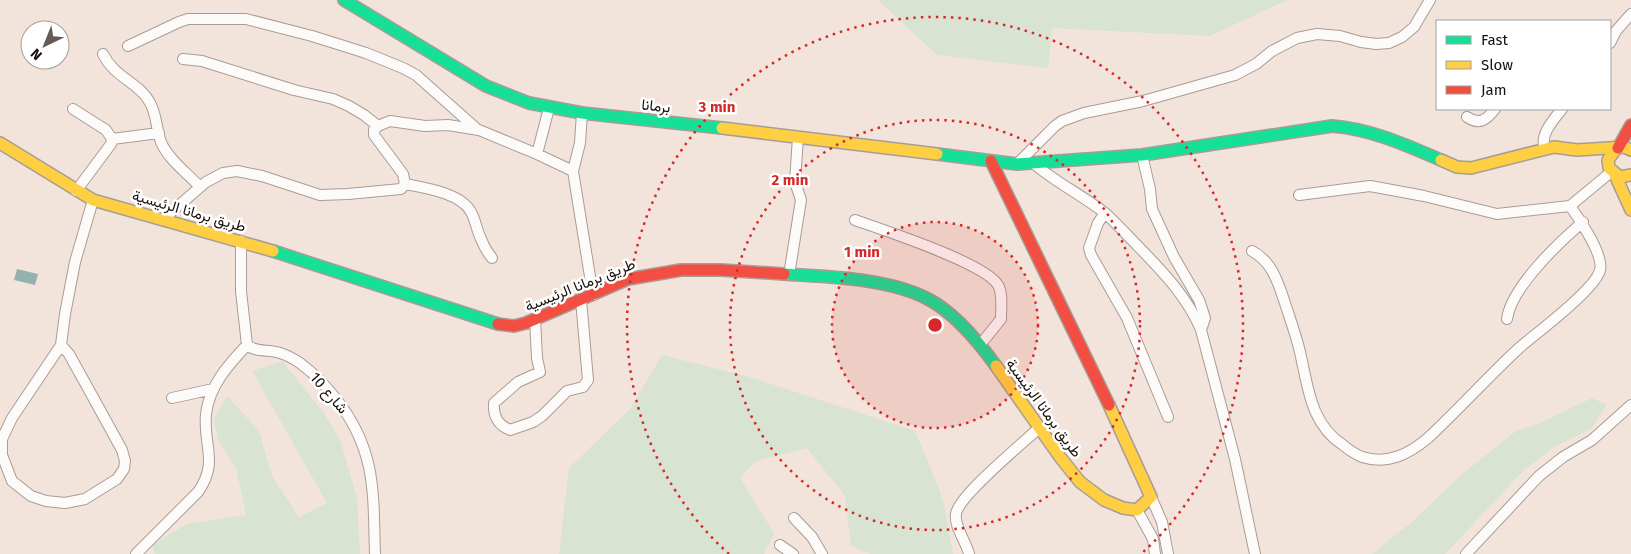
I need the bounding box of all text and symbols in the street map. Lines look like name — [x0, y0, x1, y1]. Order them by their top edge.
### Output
north arrow — [20, 20, 70, 70]
legend — [1436, 20, 1611, 110]
text: Fast — [1481, 31, 1508, 49]
text: N — [27, 45, 46, 64]
text: Slow — [1481, 56, 1513, 74]
text: Jam — [1481, 81, 1507, 99]
street label: برمانا — [641, 96, 671, 116]
text: 3 min — [698, 98, 735, 116]
text: 2 min — [772, 171, 808, 189]
street label: طريق برمانا الرئيسية — [130, 186, 248, 237]
text: 1 min — [844, 243, 880, 261]
street label: طريق برمانا الرئيسية — [522, 255, 638, 316]
centre of rings — [926, 316, 944, 334]
street label: طريق برمانا الرئيسية — [1001, 355, 1086, 462]
street label: شارع 10 — [305, 369, 352, 419]

